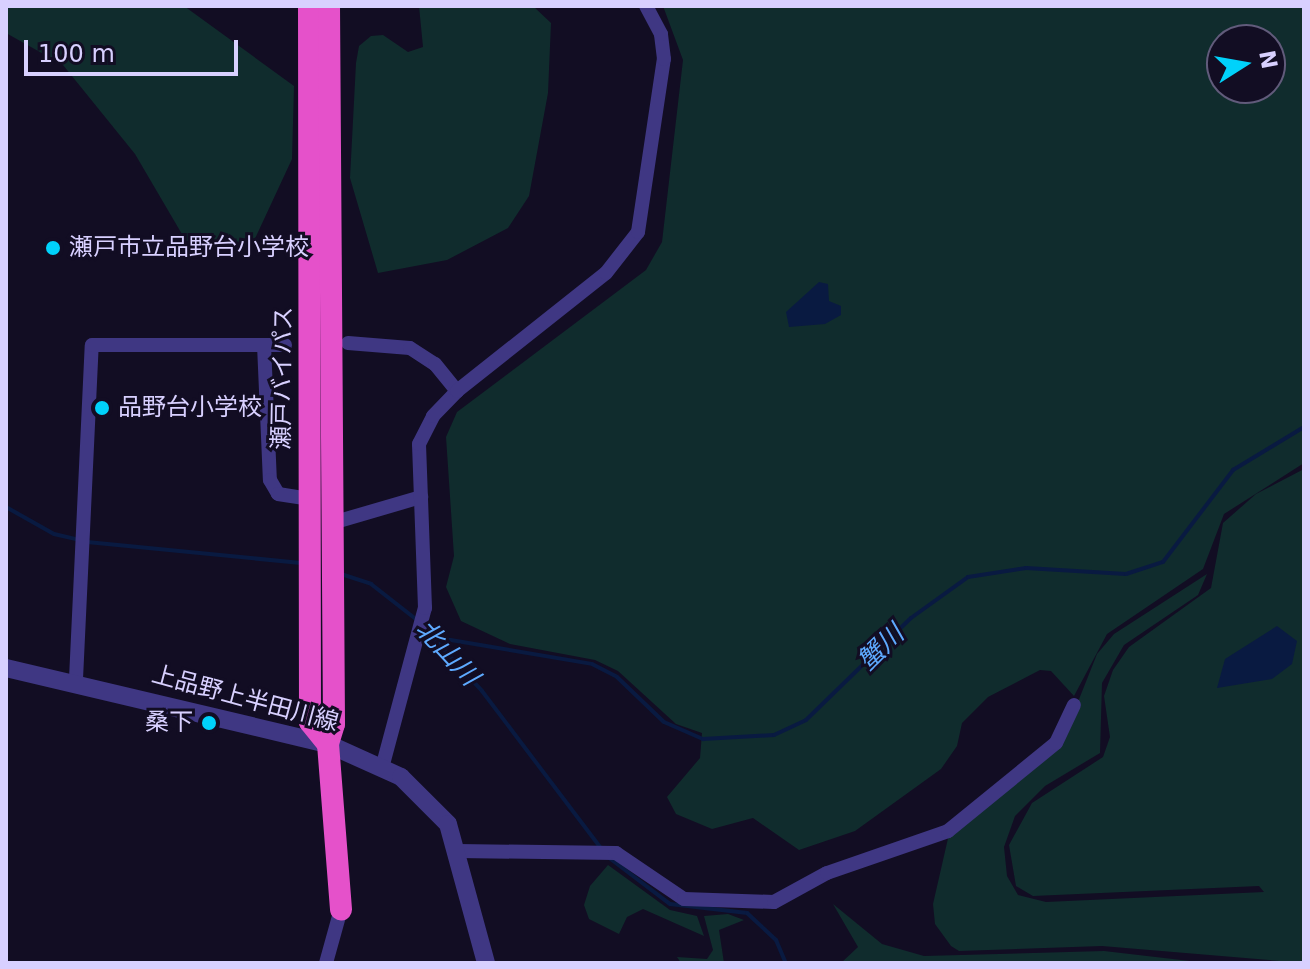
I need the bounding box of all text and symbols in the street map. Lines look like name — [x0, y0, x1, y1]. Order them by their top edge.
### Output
scale bar — [28, 24, 242, 74]
north arrow — [1206, 24, 1286, 104]
text: 100 m — [38, 40, 115, 68]
text: N — [1254, 48, 1282, 71]
place label: 瀬戸市立品野台小学校 — [69, 234, 309, 262]
marker: 瀬戸市立品野台小学校 — [44, 239, 62, 257]
street label: 瀬戸バイパス — [267, 306, 299, 450]
place label: 品野台小学校 — [118, 394, 262, 422]
marker: 品野台小学校 — [93, 399, 111, 417]
water label: 北山川 — [409, 614, 485, 692]
water label: 蟹川 — [851, 619, 911, 677]
street label: 上品野上半田川線 — [149, 660, 341, 738]
place label: 桑下 — [145, 709, 193, 737]
marker: 桑下 — [200, 714, 218, 732]

